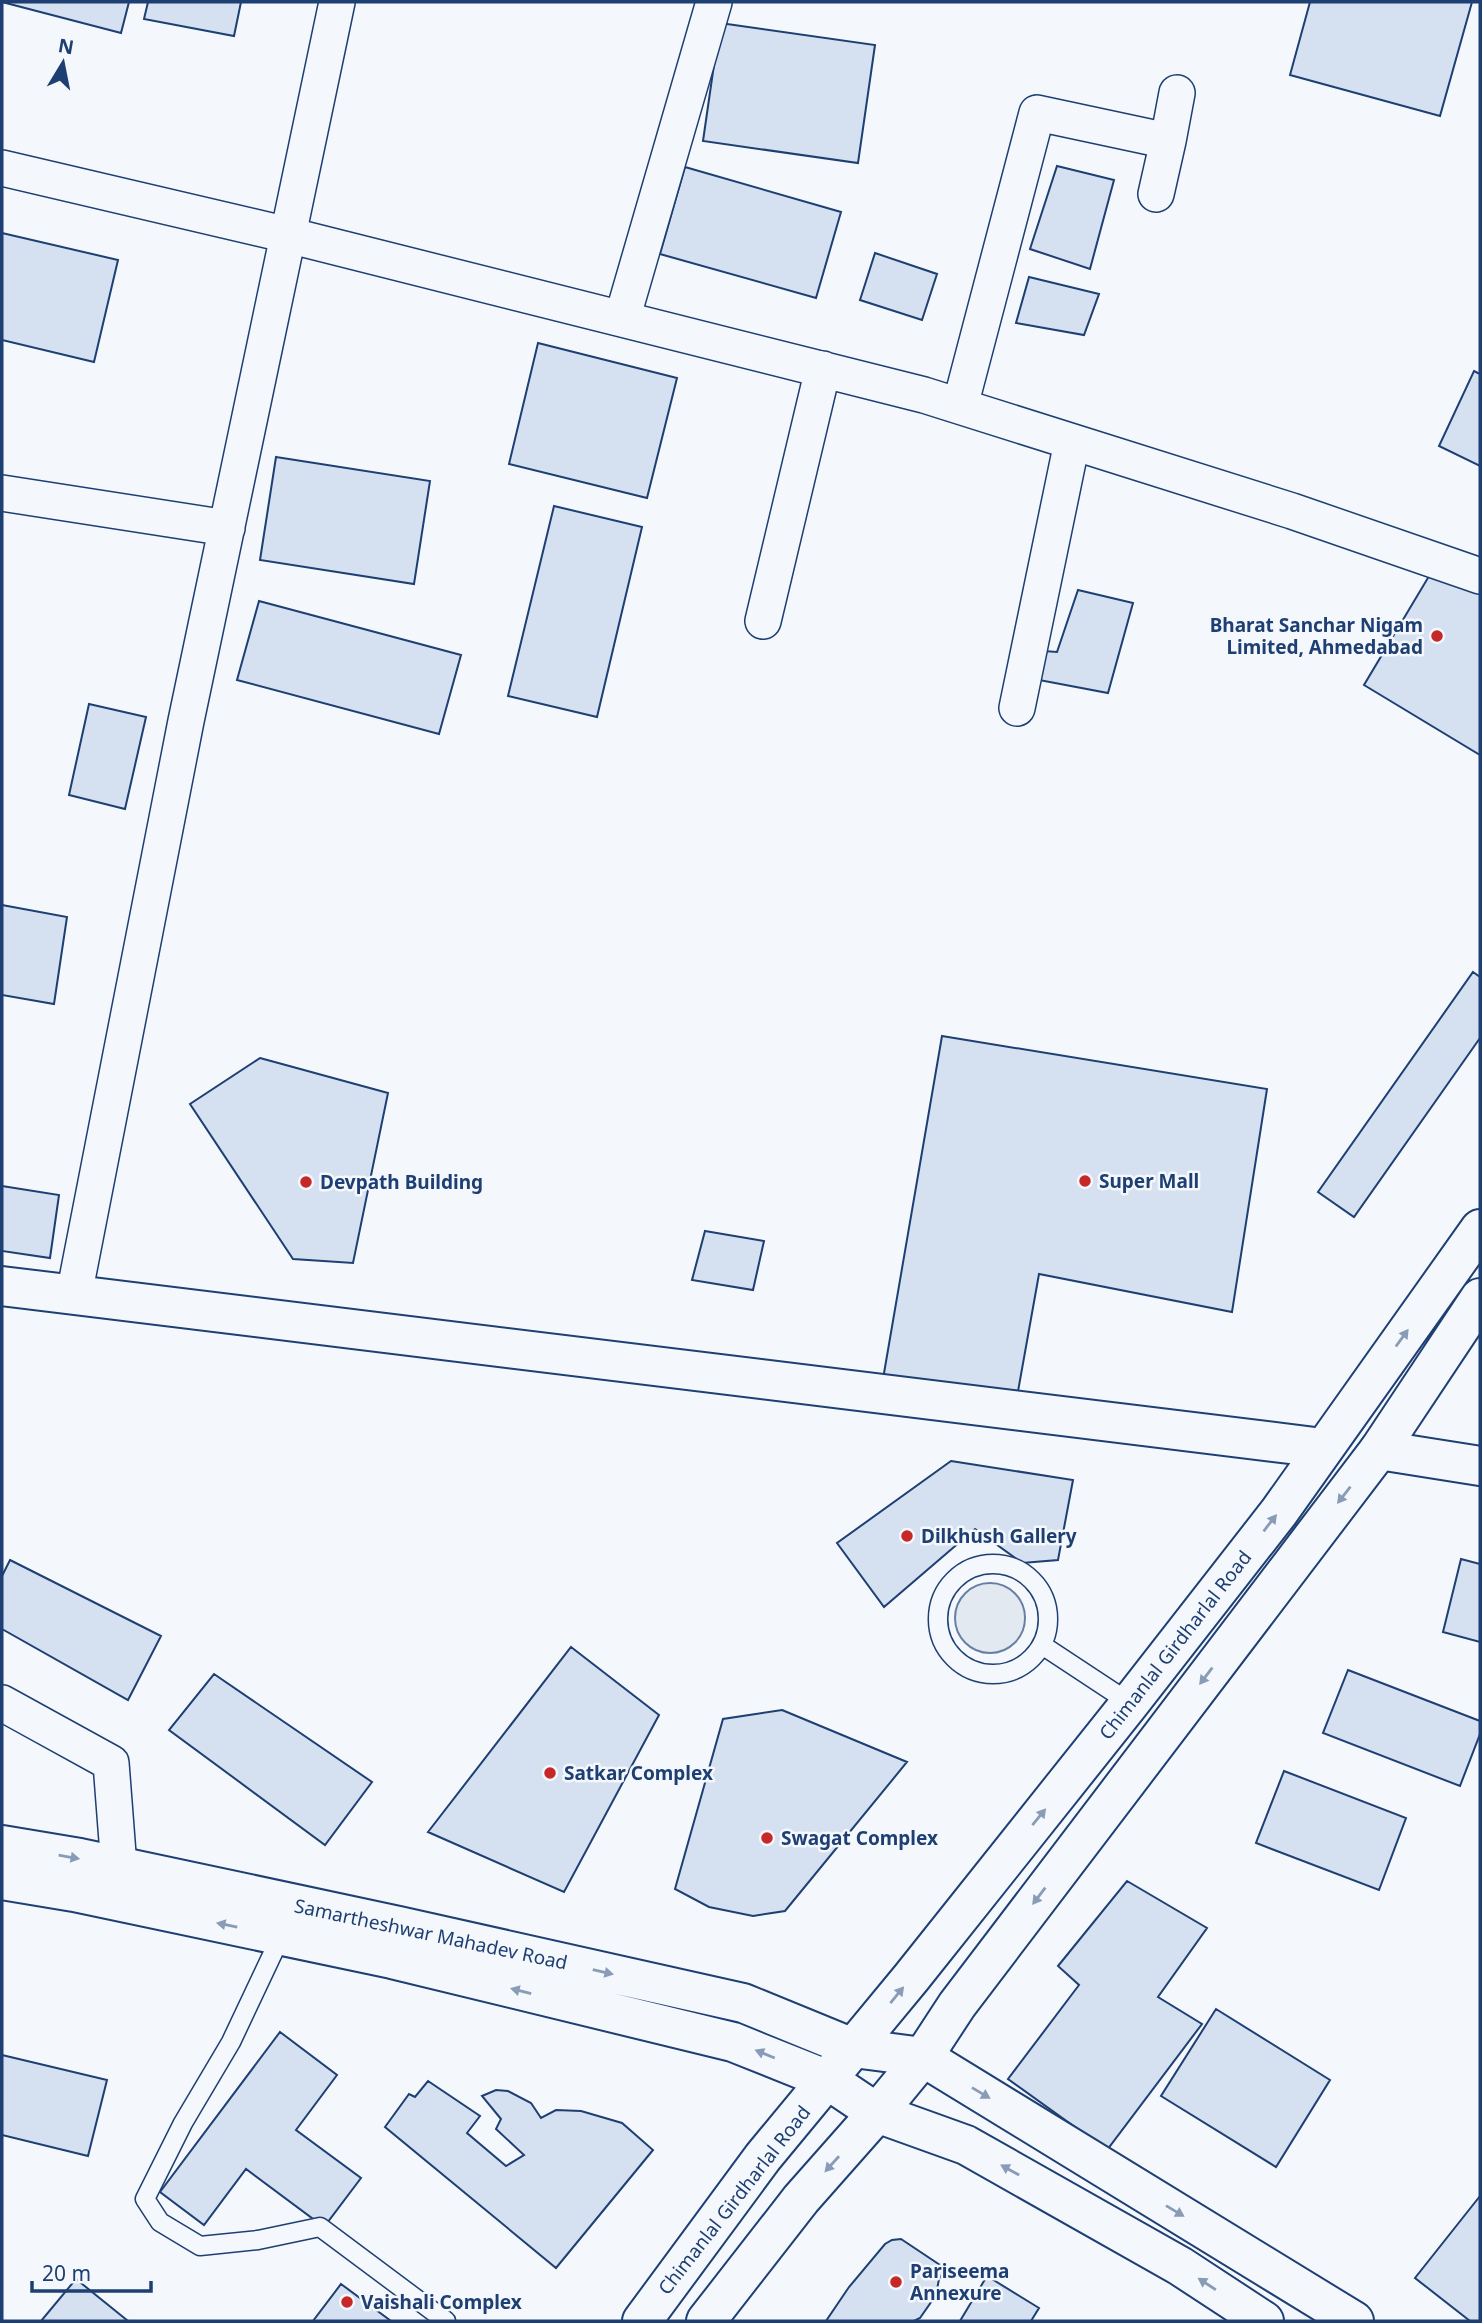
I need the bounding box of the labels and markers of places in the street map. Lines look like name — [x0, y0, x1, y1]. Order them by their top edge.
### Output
place label: Bharat Sanchar Nigam Limited, Ahmedabad — [1210, 612, 1423, 660]
marker: Bharat Sanchar Nigam Limited, Ahmedabad — [1429, 628, 1445, 644]
place label: Super Mall — [1099, 1168, 1199, 1194]
place label: Devpath Building — [320, 1169, 483, 1195]
marker: Super Mall — [1077, 1173, 1093, 1189]
marker: Devpath Building — [298, 1174, 314, 1190]
place label: Dilkhush Gallery — [921, 1523, 1077, 1549]
marker: Dilkhush Gallery — [899, 1528, 915, 1544]
place label: Satkar Complex — [564, 1760, 713, 1786]
marker: Satkar Complex — [542, 1765, 558, 1781]
place label: Swagat Complex — [781, 1825, 938, 1851]
marker: Swagat Complex — [759, 1830, 775, 1846]
place label: Pariseema Annexure — [910, 2258, 1009, 2306]
marker: Pariseema Annexure — [888, 2274, 904, 2290]
place label: Vaishali Complex — [361, 2289, 522, 2315]
marker: Vaishali Complex — [339, 2294, 355, 2310]

